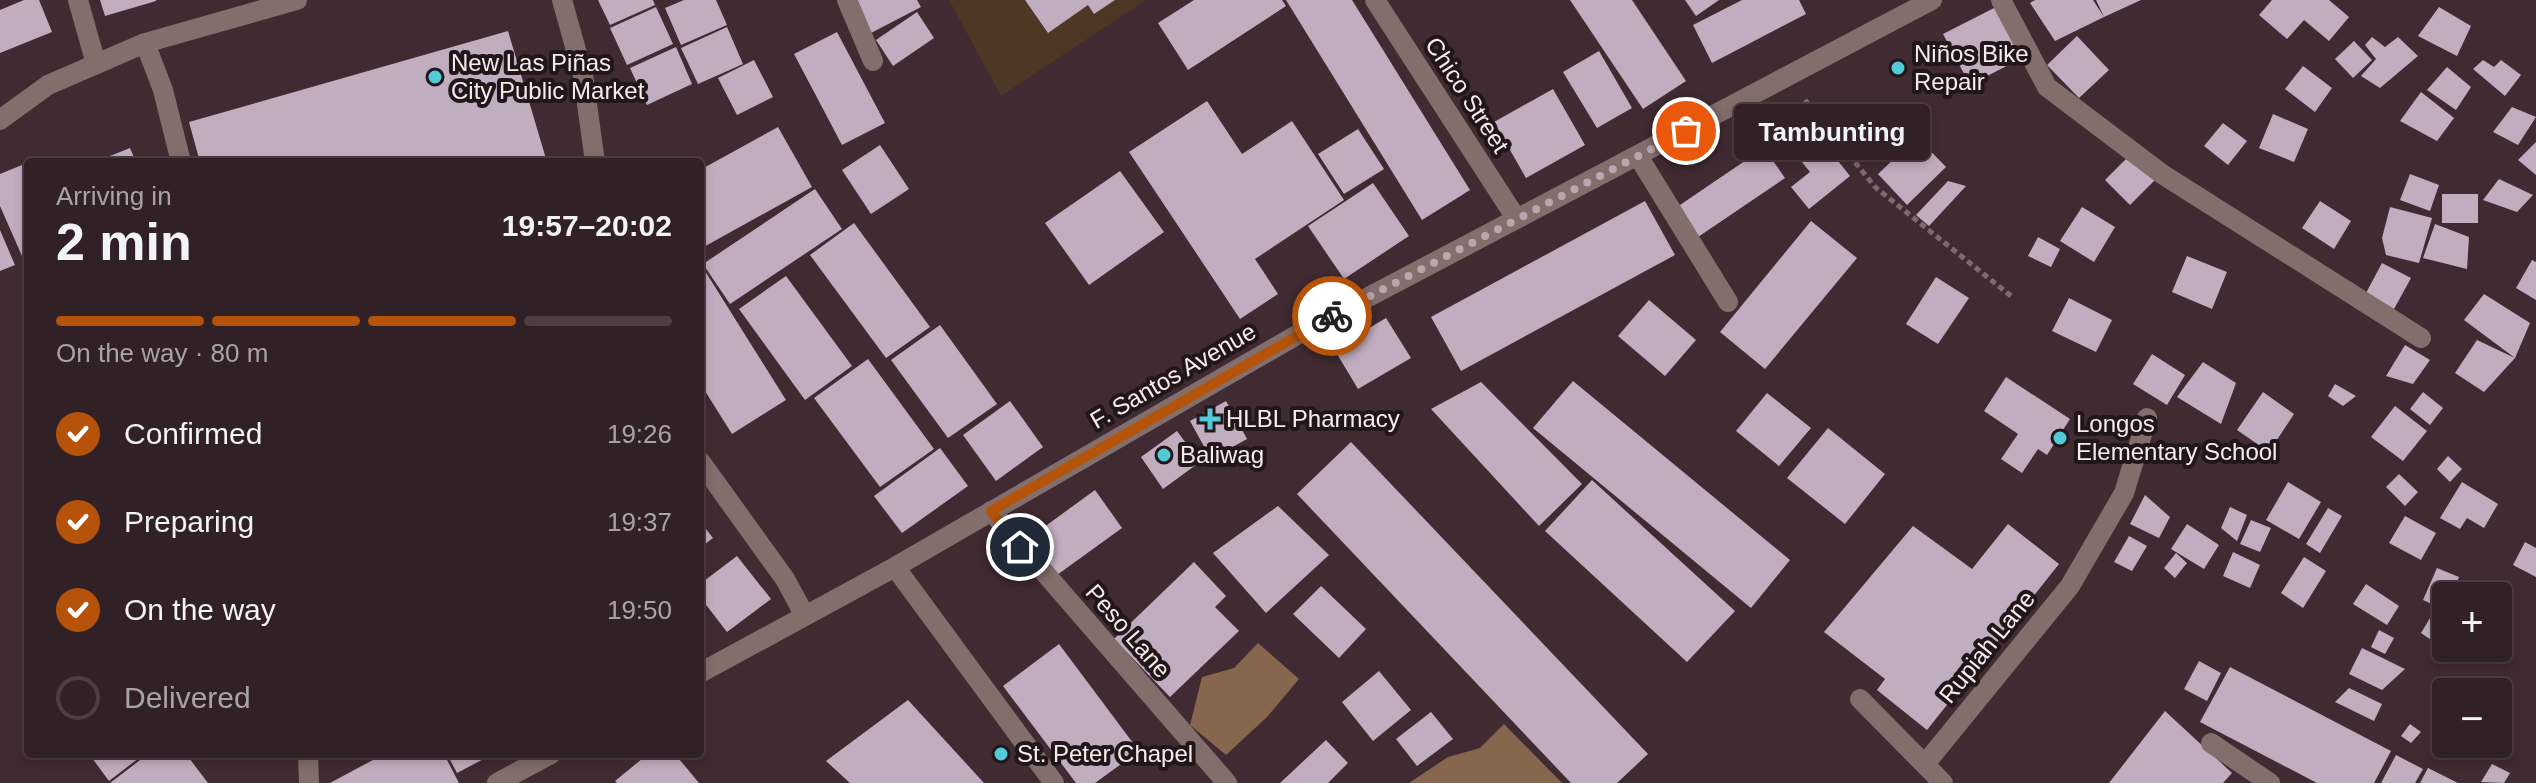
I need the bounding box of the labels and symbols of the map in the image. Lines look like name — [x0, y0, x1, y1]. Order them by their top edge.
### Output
street label: Chico Street — [1420, 32, 1515, 158]
place label: Niños Bike Repair — [1914, 40, 2029, 95]
place label: New Las Piñas City Public Market — [451, 49, 645, 104]
marker: Niños Bike Repair — [1889, 59, 1907, 77]
marker: New Las Piñas City Public Market — [426, 68, 444, 86]
pin — [1652, 97, 1720, 165]
callout: Tambunting — [1734, 103, 1930, 159]
courier — [1292, 276, 1372, 356]
street label: F. Santos Avenue — [1085, 317, 1260, 434]
place label: HLBL Pharmacy — [1226, 405, 1400, 432]
marker: HLBL Pharmacy — [1201, 410, 1219, 428]
place label: Longos Elementary School — [2076, 410, 2277, 465]
marker: Longos Elementary School — [2051, 429, 2069, 447]
place label: Baliwag — [1180, 441, 1264, 468]
marker: Baliwag — [1155, 446, 1173, 464]
pin — [986, 513, 1054, 581]
street label: Peso Lane — [1081, 579, 1176, 683]
street label: Rupiah Lane — [1933, 585, 2040, 708]
place label: St. Peter Chapel — [1017, 740, 1193, 767]
marker: St. Peter Chapel — [992, 745, 1010, 763]

